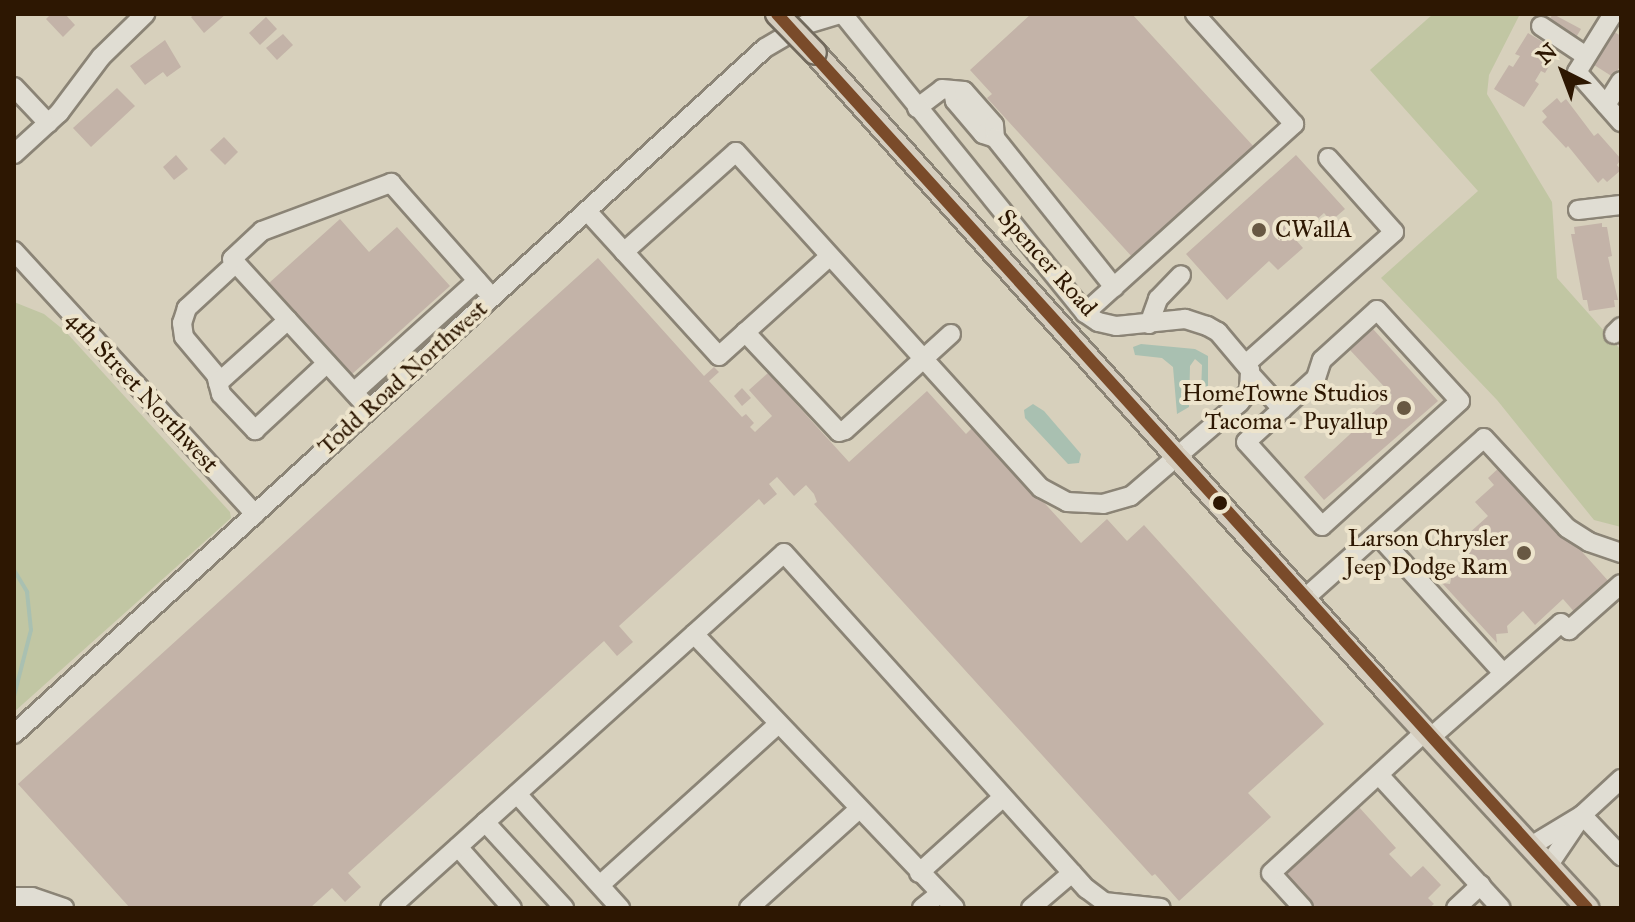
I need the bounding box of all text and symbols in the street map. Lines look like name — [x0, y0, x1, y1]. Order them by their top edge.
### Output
north arrow — [1523, 32, 1603, 112]
text: N — [1531, 38, 1563, 70]
street label: Spencer Road — [991, 203, 1103, 323]
place label: CWallA — [1275, 216, 1352, 244]
marker: CWallA — [1250, 221, 1268, 239]
street label: Todd Road Northwest — [312, 294, 494, 462]
street label: 4th Street Northwest — [60, 305, 224, 479]
place label: HomeTowne Studios Tacoma - Puyallup — [1182, 380, 1388, 436]
marker: HomeTowne Studios Tacoma - Puyallup — [1395, 399, 1413, 417]
unlabelled marker — [1212, 495, 1228, 511]
place label: Larson Chrysler Jeep Dodge Ram — [1345, 525, 1508, 581]
marker: Larson Chrysler Jeep Dodge Ram — [1515, 544, 1533, 562]

